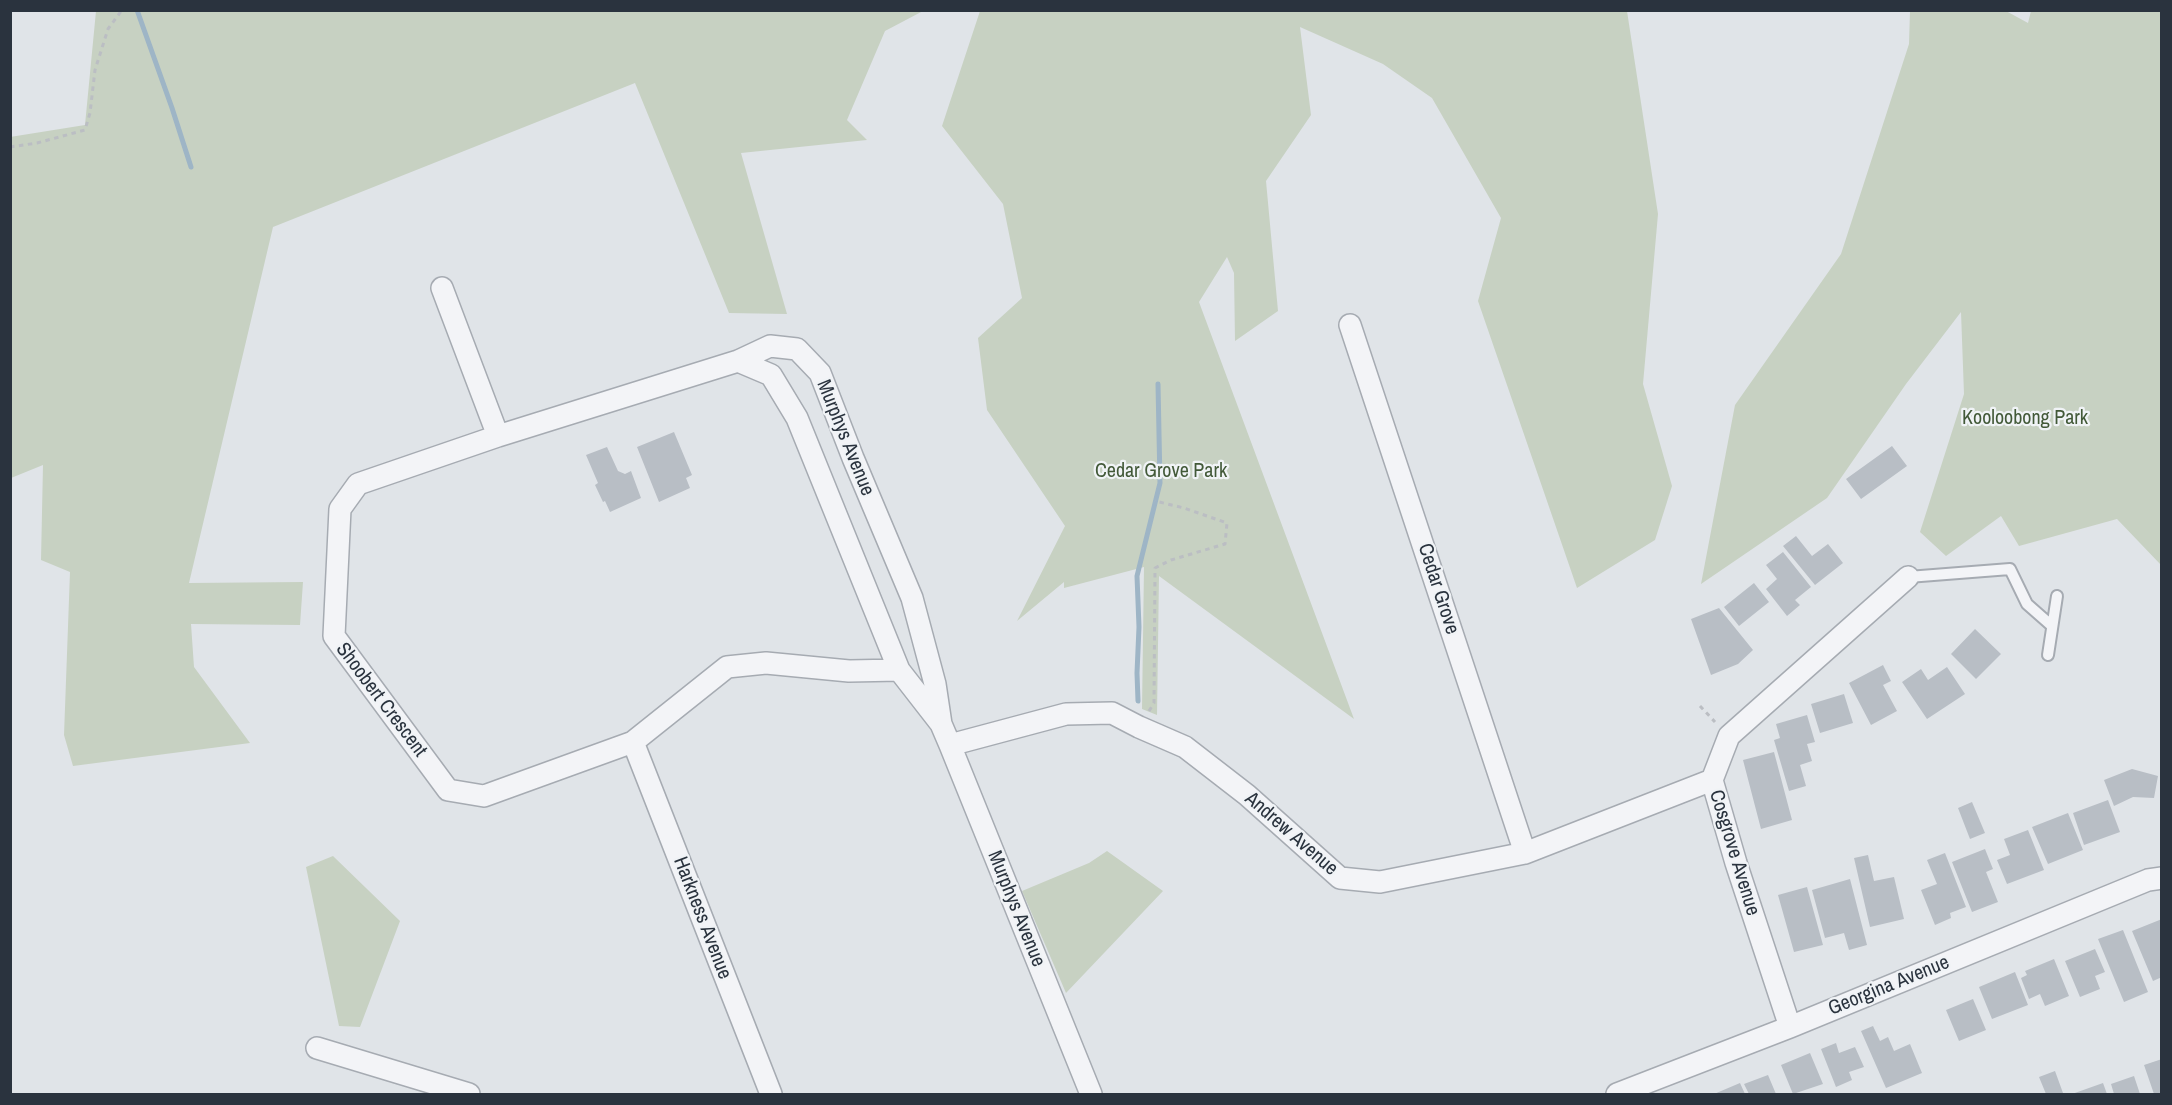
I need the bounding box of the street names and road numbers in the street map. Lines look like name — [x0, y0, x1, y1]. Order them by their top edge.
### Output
street label: Murphys Avenue — [811, 377, 879, 499]
street label: Cedar Grove — [1412, 541, 1464, 637]
street label: Shoobert Crescent — [330, 638, 432, 762]
street label: Andrew Avenue — [1240, 787, 1342, 881]
street label: Cosgrove Avenue — [1704, 787, 1764, 919]
street label: Murphys Avenue — [982, 848, 1050, 970]
street label: Harkness Avenue — [668, 853, 736, 983]
street label: Georgina Avenue — [1825, 951, 1953, 1021]

